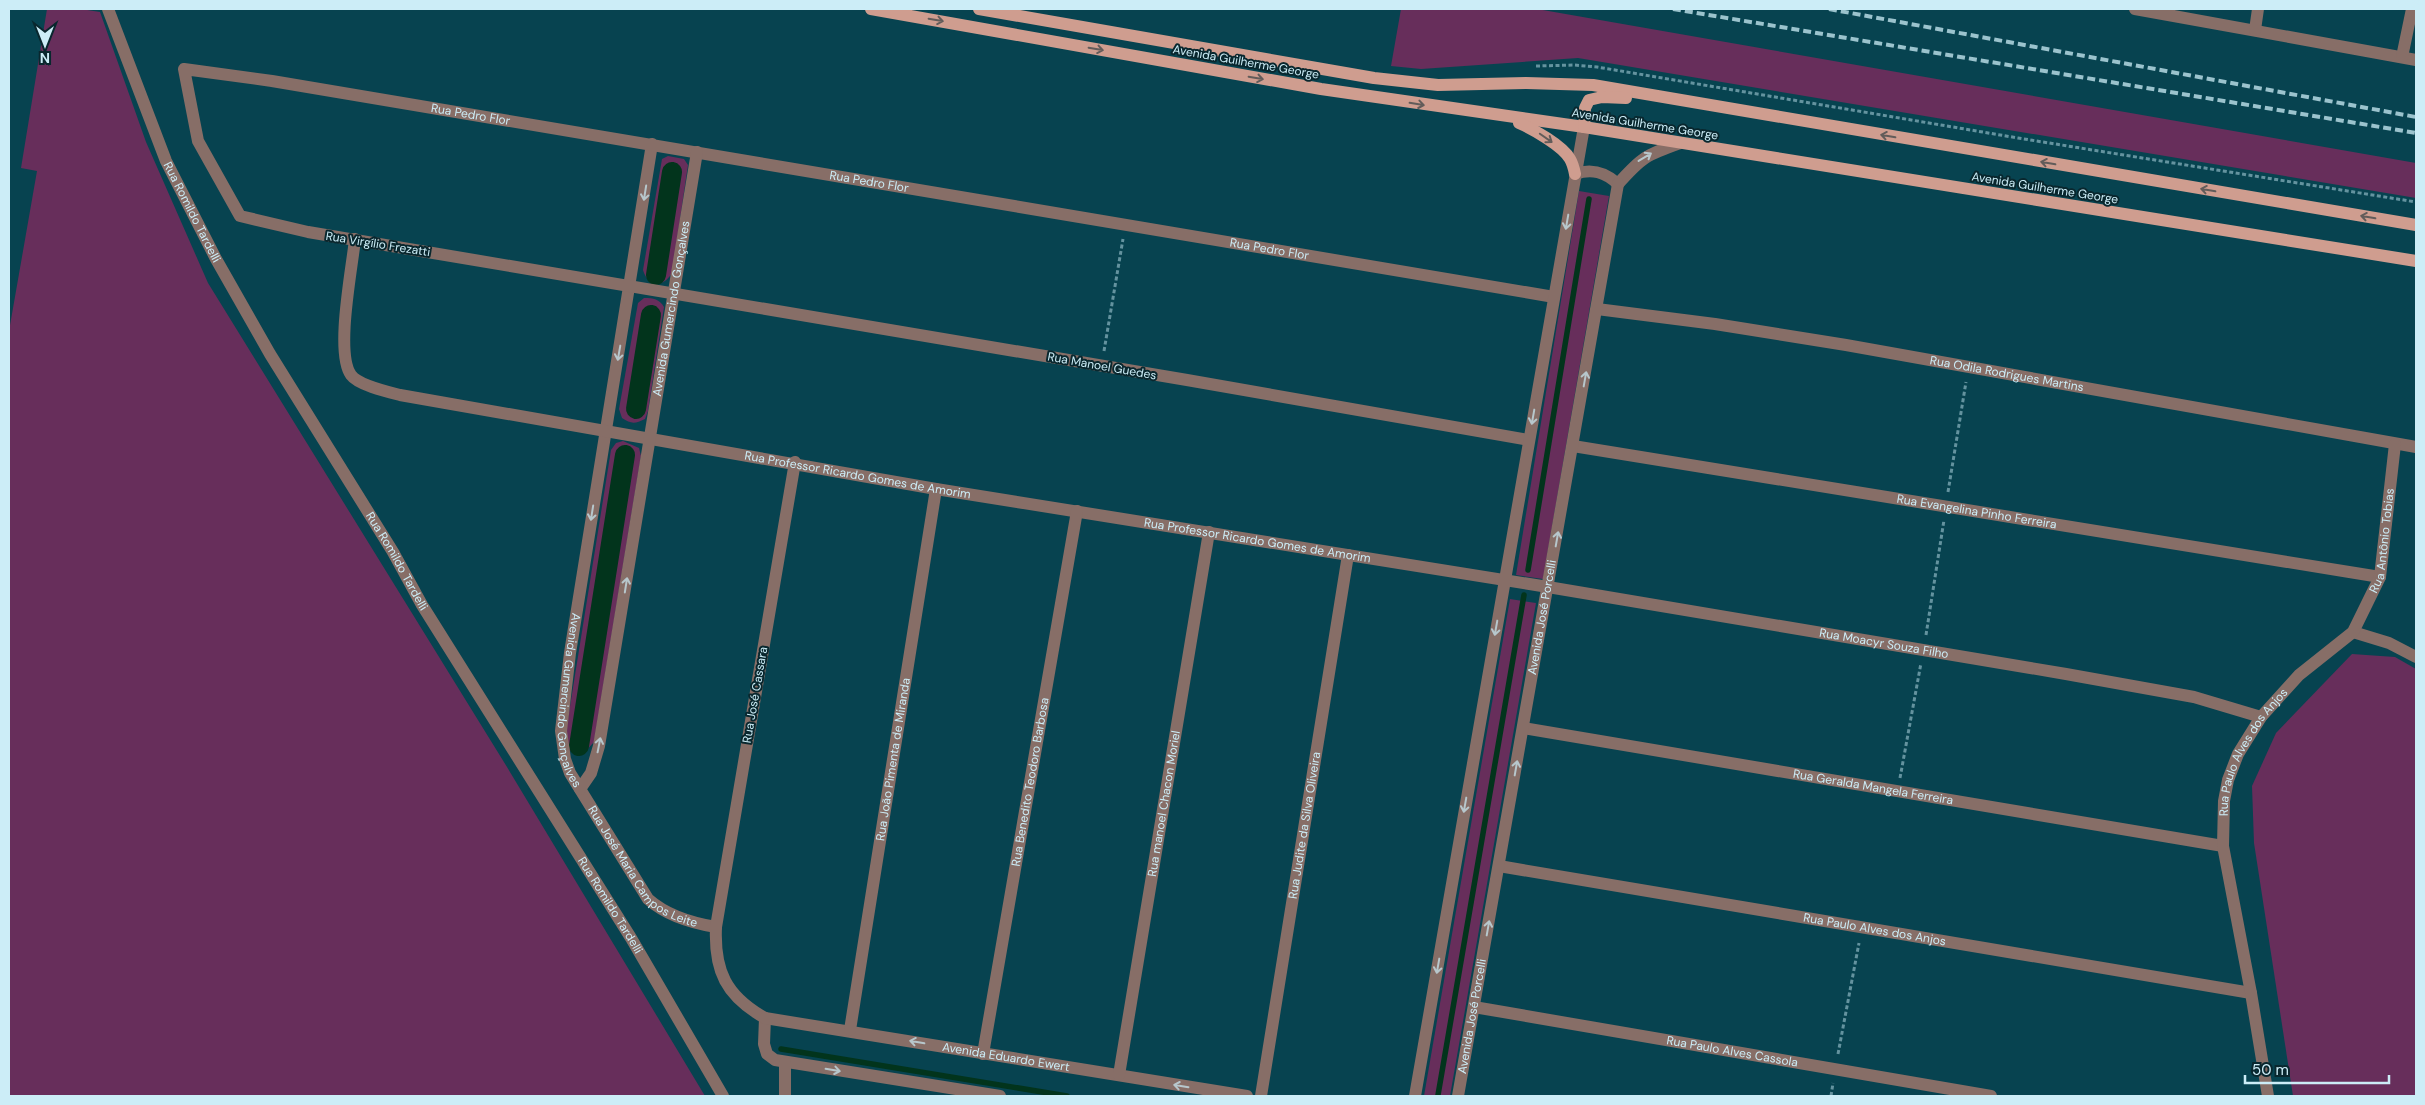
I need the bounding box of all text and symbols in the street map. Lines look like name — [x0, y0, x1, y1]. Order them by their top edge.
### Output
one-way arrow — [928, 16, 944, 26]
north arrow — [20, 20, 70, 70]
street label: Avenida Guilherme George — [1172, 41, 1321, 83]
one-way arrow — [1088, 45, 1104, 54]
text: N — [40, 49, 50, 67]
one-way arrow — [1248, 73, 1264, 83]
one-way arrow — [1408, 99, 1424, 109]
street label: Rua Pedro Flor — [430, 100, 512, 129]
street label: Avenida Guilherme George — [1571, 105, 1720, 144]
one-way arrow — [1880, 130, 1896, 140]
one-way arrow — [1539, 133, 1552, 144]
one-way arrow — [1637, 152, 1651, 162]
one-way arrow — [2040, 157, 2056, 167]
street label: Rua Romildo Tardelli — [160, 159, 224, 265]
street label: Rua Pedro Flor — [828, 167, 910, 196]
street label: Avenida Guilherme George — [1971, 169, 2120, 208]
one-way arrow — [639, 184, 649, 200]
one-way arrow — [2200, 184, 2216, 194]
one-way arrow — [2361, 212, 2377, 222]
one-way arrow — [1562, 214, 1572, 230]
street label: Avenida Gumercindo Gonçalves — [649, 220, 694, 397]
street label: Rua Virgílio Frezatti — [325, 228, 432, 260]
street label: Rua Pedro Flor — [1229, 235, 1311, 264]
one-way arrow — [614, 345, 624, 361]
street label: Rua Manoel Guedes — [1046, 349, 1158, 383]
street label: Rua Odila Rodrigues Martins — [1929, 352, 2085, 395]
one-way arrow — [1580, 371, 1590, 387]
one-way arrow — [1528, 408, 1538, 424]
street label: Rua Professor Ricardo Gomes de Amorim — [743, 448, 972, 502]
street label: Rua Antônio Tobias — [2365, 487, 2398, 596]
street label: Rua Evangelina Pinho Ferreira — [1896, 491, 2058, 532]
one-way arrow — [587, 505, 597, 521]
street label: Rua Romildo Tardelli — [362, 509, 432, 614]
street label: Rua Professor Ricardo Gomes de Amorim — [1143, 514, 1372, 567]
one-way arrow — [1552, 531, 1562, 547]
street label: Avenida José Porcelli — [1524, 558, 1560, 676]
one-way arrow — [621, 577, 631, 593]
street label: Avenida Gumercindo Gonçalves — [553, 612, 585, 790]
one-way arrow — [1491, 620, 1501, 636]
street label: Rua Moacyr Souza Filho — [1818, 625, 1950, 662]
street label: Rua José Cassara — [739, 646, 771, 744]
street label: Rua João Pimenta de Miranda — [872, 677, 914, 842]
street label: Rua Paulo Alves dos Anjos — [2216, 685, 2291, 816]
street label: Rua Benedito Teodoro Barbosa — [1008, 696, 1053, 868]
street label: Rua manoel Chacon Moriel — [1144, 729, 1184, 878]
one-way arrow — [595, 737, 604, 753]
street label: Rua Judite da Silva Oliveira — [1285, 751, 1324, 900]
one-way arrow — [1512, 760, 1522, 776]
street label: Rua Geralda Mangela Ferreira — [1792, 766, 1954, 808]
one-way arrow — [1460, 797, 1470, 813]
street label: Rua José Maria Campos Leite — [584, 803, 699, 931]
street label: Rua Romildo Tardelli — [574, 854, 646, 957]
street label: Rua Paulo Alves dos Anjos — [1802, 910, 1947, 949]
one-way arrow — [1483, 920, 1493, 936]
one-way arrow — [1432, 957, 1442, 973]
street label: Avenida José Porcelli — [1454, 957, 1490, 1075]
street label: Rua Paulo Alves Cassola — [1665, 1032, 1799, 1071]
one-way arrow — [910, 1037, 926, 1046]
street label: Avenida Eduardo Ewert — [941, 1039, 1071, 1075]
scale bar — [2245, 1052, 2389, 1084]
text: 50 m — [2252, 1060, 2289, 1080]
one-way arrow — [825, 1066, 841, 1076]
one-way arrow — [1174, 1080, 1190, 1090]

